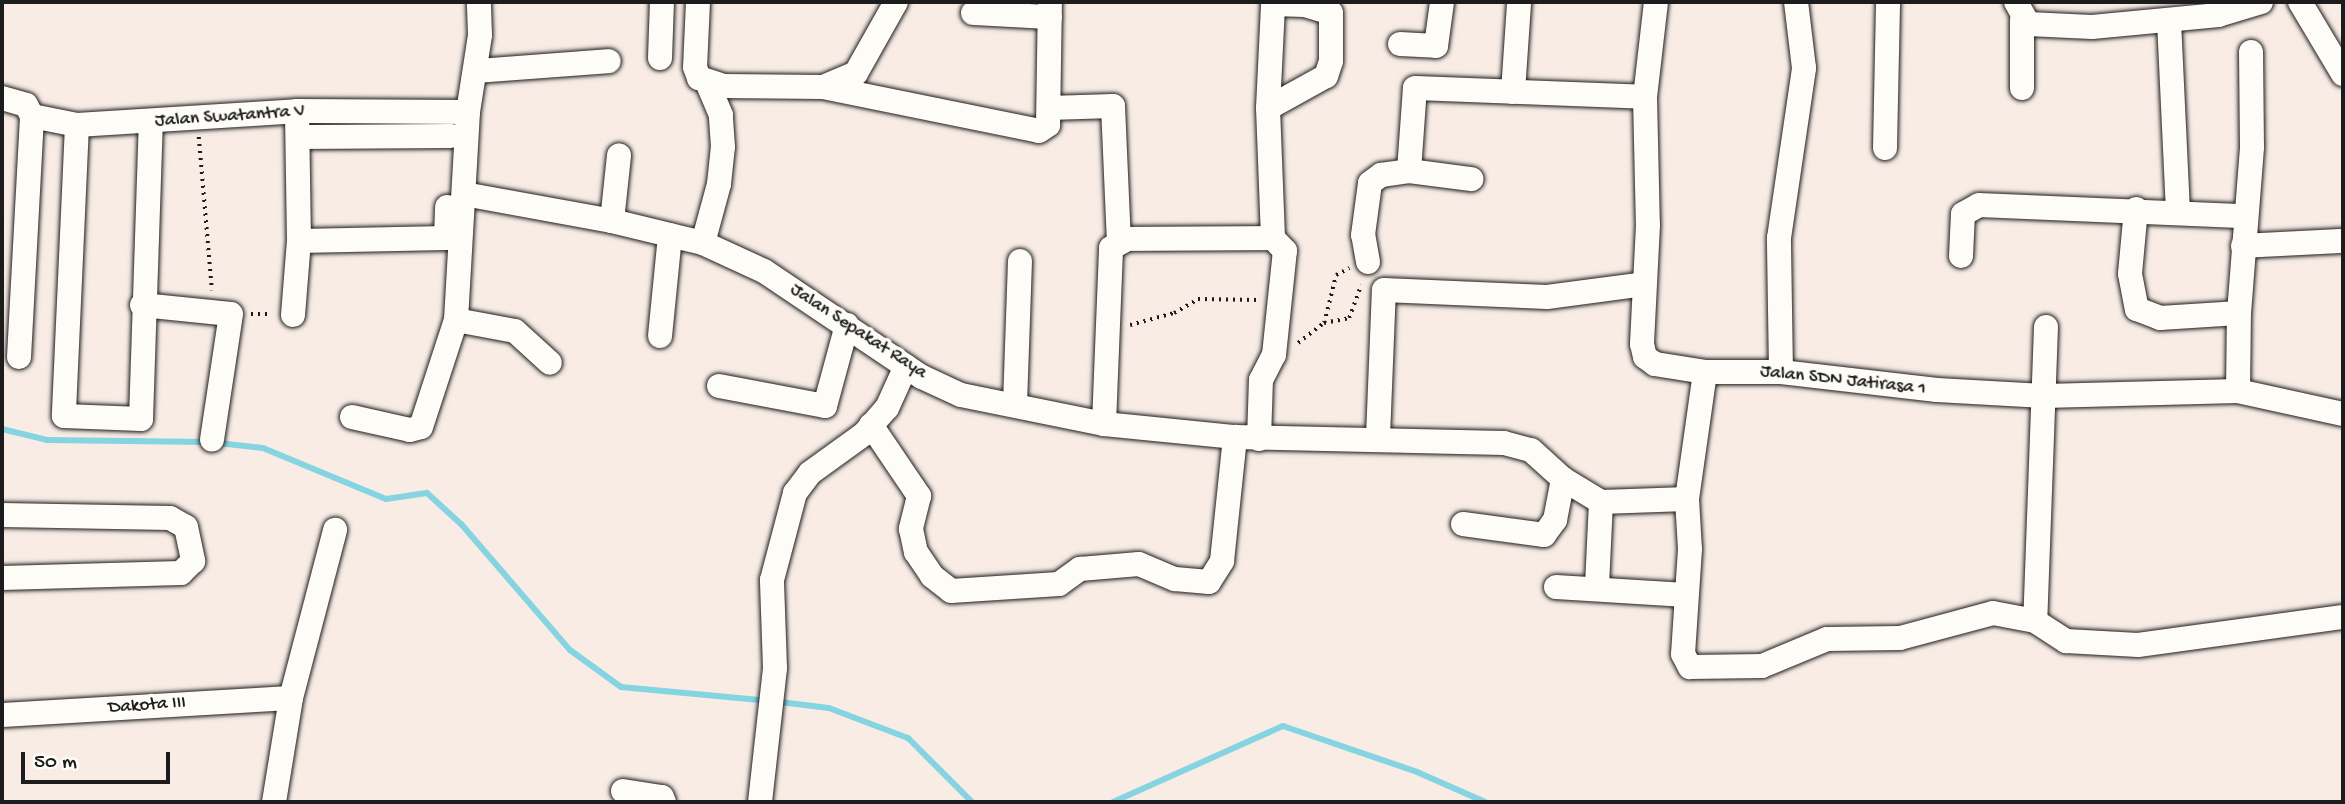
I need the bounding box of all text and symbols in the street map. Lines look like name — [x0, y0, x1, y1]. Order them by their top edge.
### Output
street label: Jalan Swatantra V — [154, 100, 306, 134]
street label: Jalan Sepakat Raya — [785, 279, 931, 385]
street label: Jalan SDN Jatirasa 1 — [1759, 361, 1927, 401]
street label: Dakota III — [107, 692, 187, 720]
scale bar — [24, 738, 173, 782]
text: 50 m — [34, 751, 77, 776]

